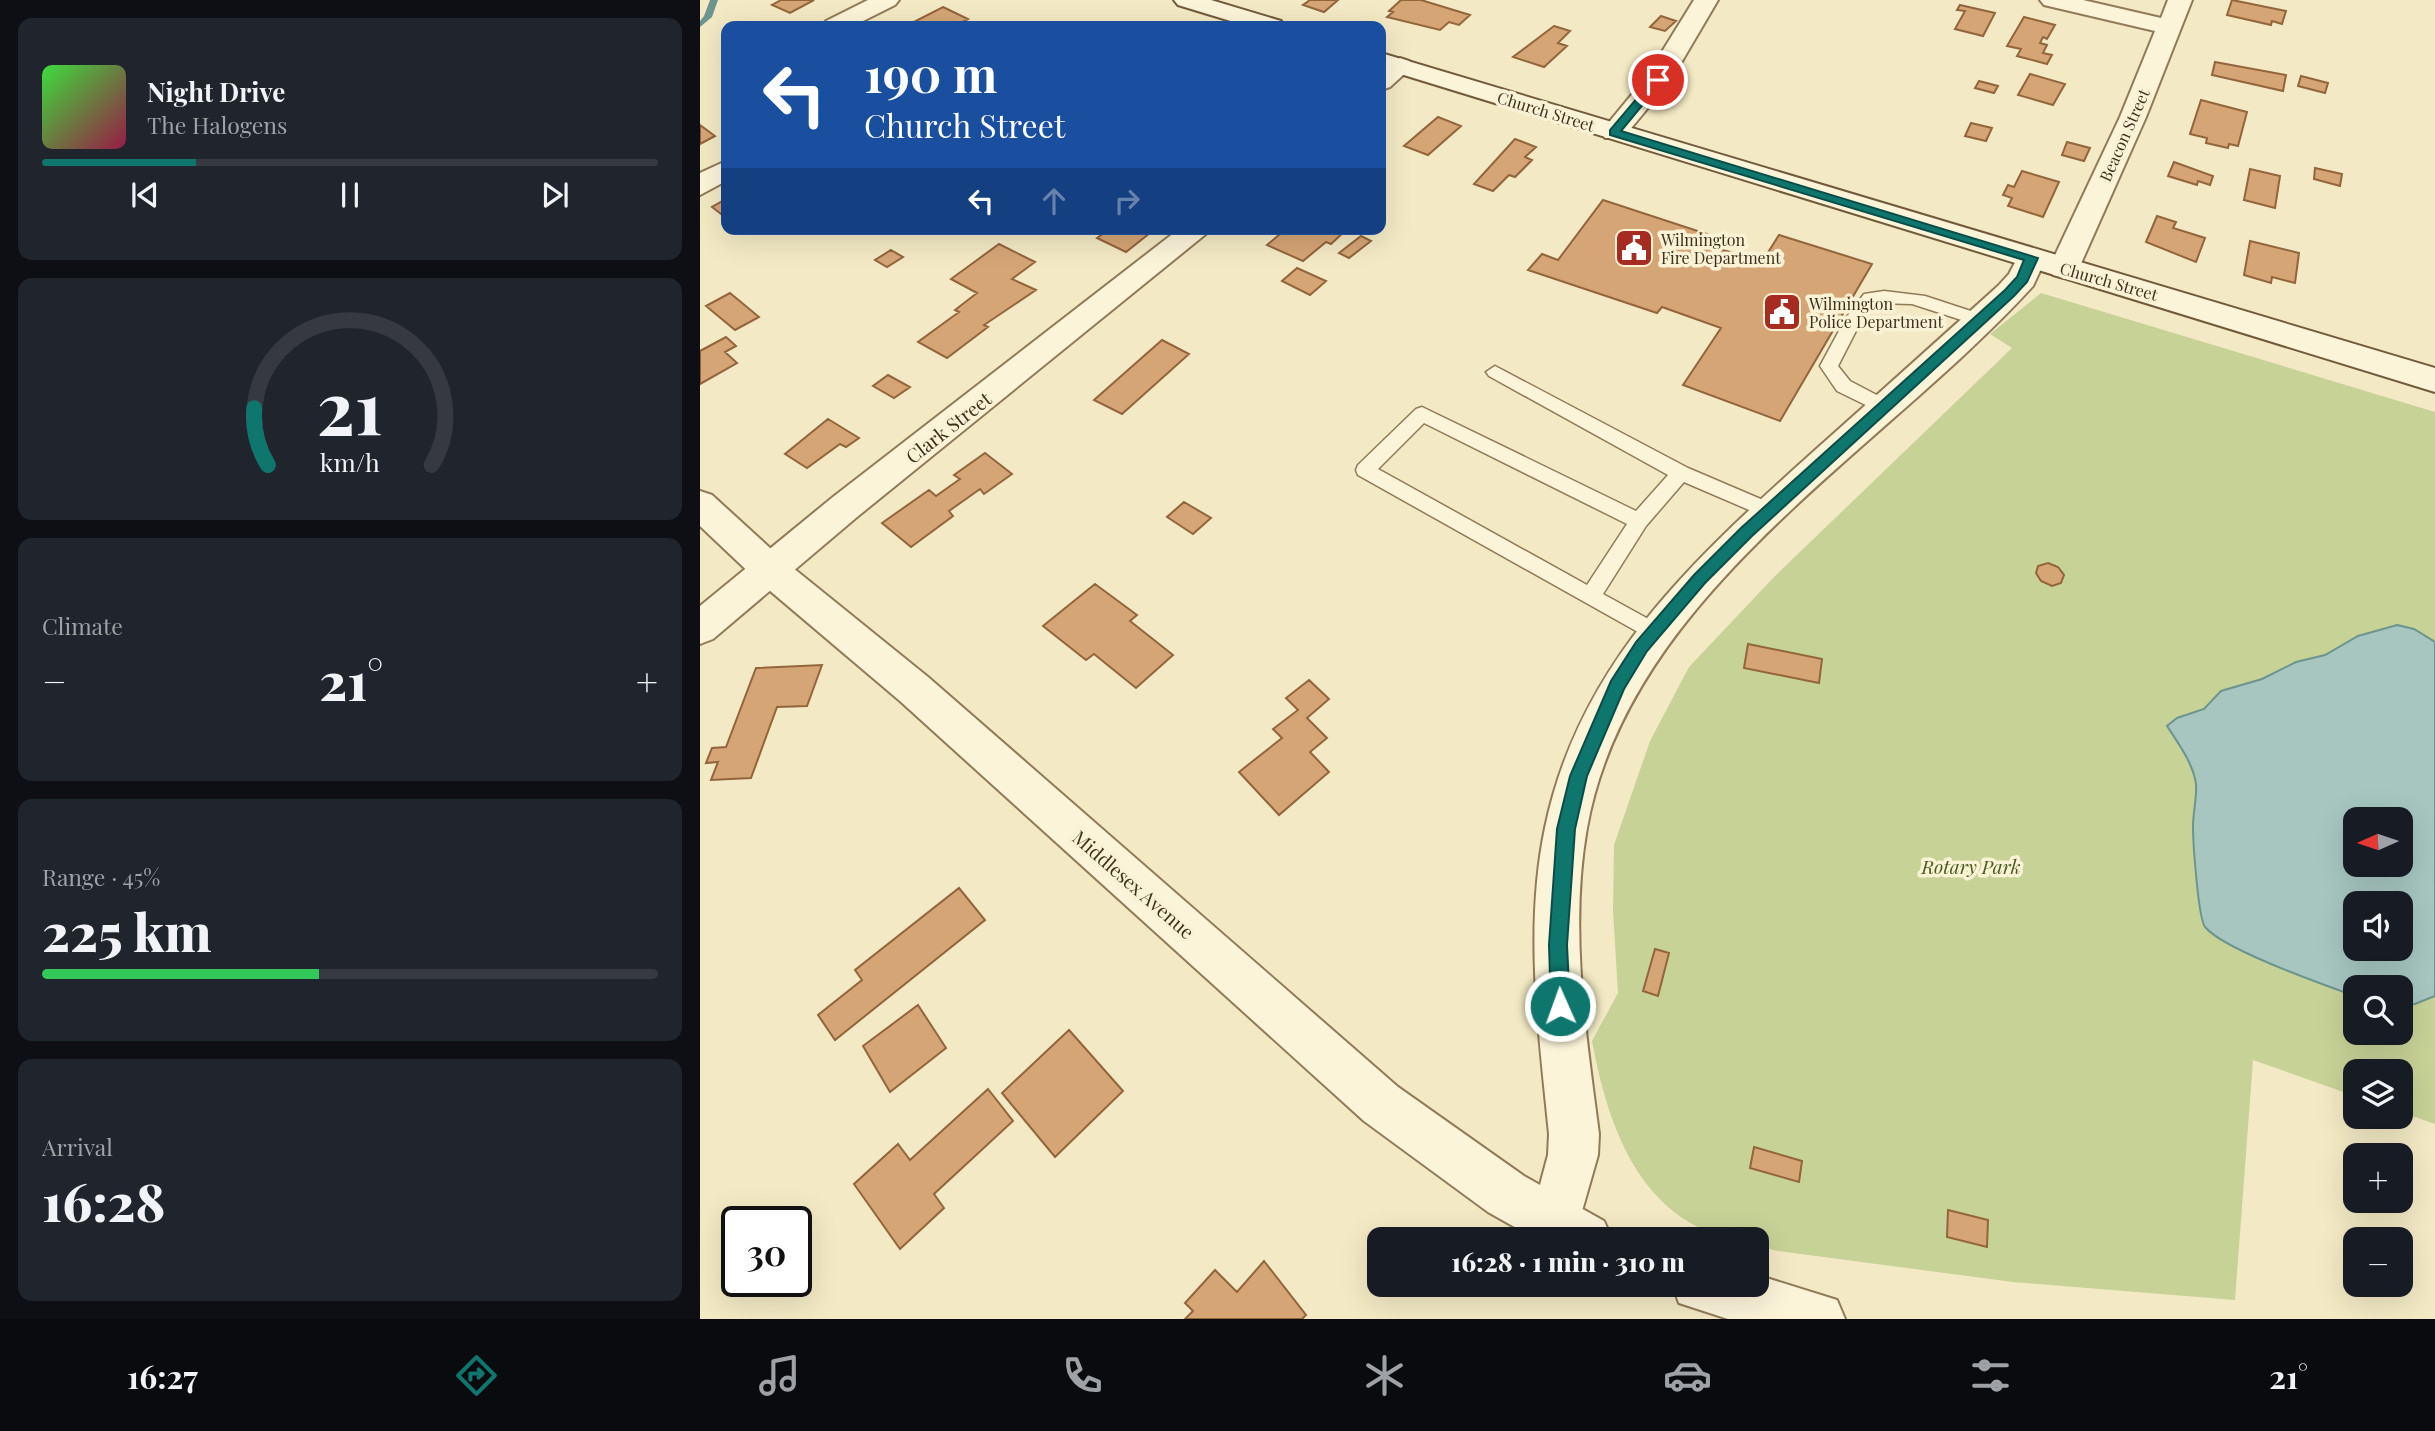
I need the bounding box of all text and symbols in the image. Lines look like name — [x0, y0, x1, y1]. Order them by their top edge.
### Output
text: 190 m — [864, 40, 997, 105]
icon: left — [749, 49, 840, 140]
pin — [1628, 50, 1688, 110]
icon: arrive — [1639, 61, 1677, 99]
text: Night Drive — [147, 74, 285, 109]
street label: Beacon Street — [2094, 85, 2154, 185]
street label: Church Street — [1495, 86, 1598, 136]
text: Church Street — [864, 103, 1065, 146]
text: The Halogens — [147, 109, 287, 140]
icon: previous — [126, 176, 164, 214]
icon: pause — [331, 176, 369, 214]
icon: next — [536, 176, 574, 214]
icon: left — [962, 182, 1000, 220]
icon: ahead — [1035, 182, 1073, 220]
icon: right — [1108, 182, 1146, 220]
public building icon: Wilmington Fire Department — [1613, 227, 1655, 269]
place label: Wilmington Fire Department — [1660, 229, 1781, 268]
street label: Church Street — [2058, 257, 2161, 305]
public building icon: Wilmington Police Department — [1761, 291, 1803, 333]
place label: Wilmington Police Department — [1808, 293, 1943, 332]
text: 21 — [317, 357, 383, 454]
street label: Clark Street — [900, 385, 996, 469]
text: km/h — [320, 445, 380, 478]
text: Climate — [42, 610, 123, 641]
text: 21° — [319, 645, 383, 714]
text: − — [42, 655, 67, 706]
text: + — [636, 655, 658, 706]
north arrow — [2343, 807, 2413, 877]
map controls — [2343, 807, 2413, 1297]
street label: Middlesex Avenue — [1068, 824, 1200, 944]
park label: Rotary Park — [1920, 853, 2021, 879]
text: Range · 45% — [42, 861, 160, 892]
button: sound — [2343, 891, 2413, 961]
text: 225 km — [42, 896, 212, 965]
position arrow — [1523, 969, 1597, 1043]
button: search — [2343, 975, 2413, 1045]
button: layers — [2343, 1059, 2413, 1129]
text: Arrival — [42, 1131, 113, 1162]
button: + — [2343, 1143, 2413, 1213]
text: 16:28 — [42, 1166, 165, 1235]
speed limit sign: 30 — [721, 1206, 812, 1297]
button: − — [2343, 1227, 2413, 1297]
text: 16:28 · 1 min · 310 m — [1451, 1244, 1685, 1279]
icon: directions — [452, 1351, 501, 1400]
icon: music — [755, 1351, 804, 1400]
icon: phone — [1058, 1351, 1107, 1400]
icon: climate — [1360, 1351, 1409, 1400]
icon: car — [1663, 1351, 1712, 1400]
icon: filters — [1966, 1351, 2015, 1400]
text: 16:27 — [127, 1354, 198, 1397]
text: 21° — [2269, 1354, 2308, 1397]

